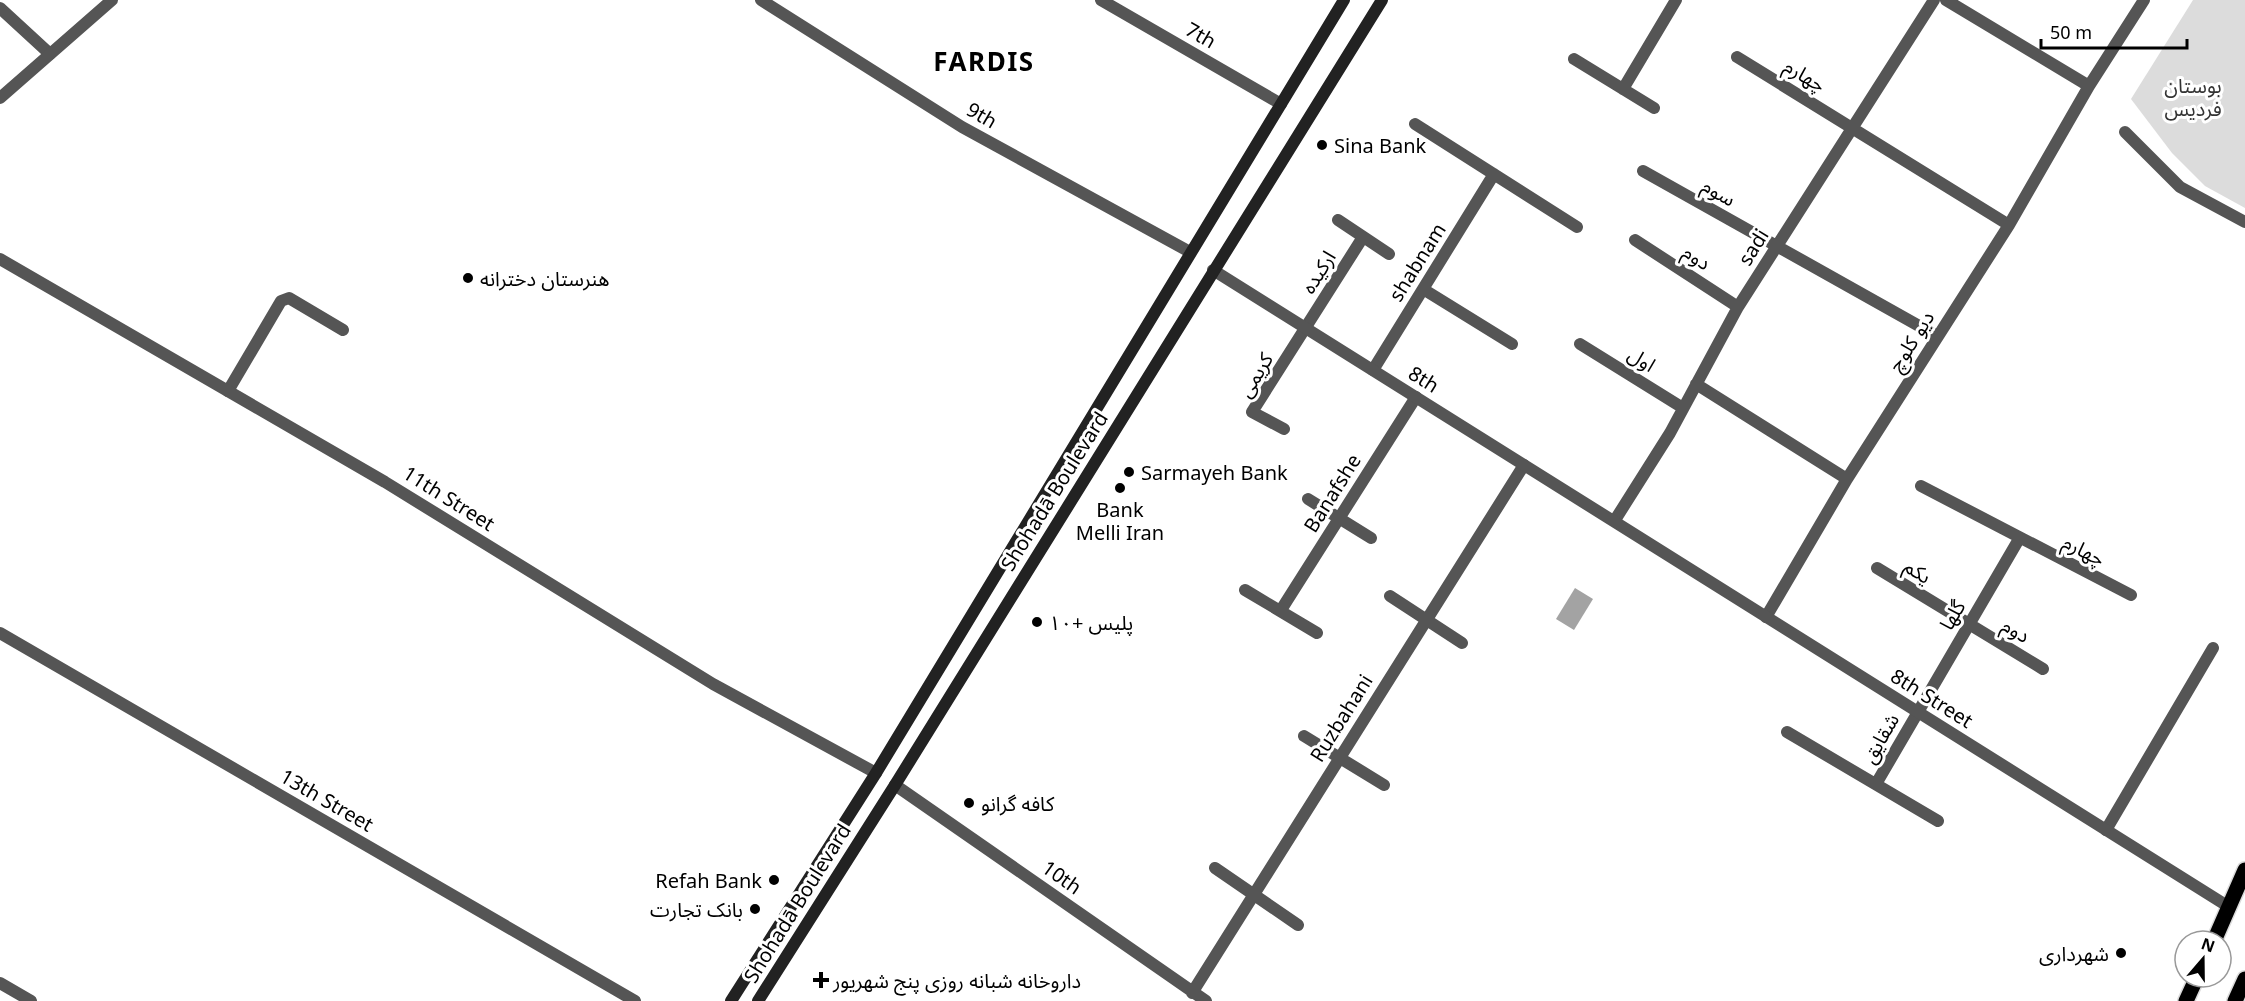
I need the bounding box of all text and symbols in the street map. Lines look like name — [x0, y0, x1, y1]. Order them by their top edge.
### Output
scale bar — [2041, 12, 2186, 50]
street label: 7th — [1181, 16, 1221, 54]
text: 50 m — [2050, 20, 2092, 44]
district label: FARDIS — [933, 43, 1035, 79]
street label: چهارم — [1778, 52, 1831, 100]
park label: بوستان فردیس — [2164, 72, 2222, 122]
street label: 9th — [962, 96, 1002, 134]
place label: Sina Bank — [1334, 132, 1426, 159]
marker: Sina Bank — [1315, 138, 1329, 152]
street label: سوم — [1696, 172, 1741, 214]
street label: shabnam — [1382, 218, 1452, 306]
street label: sadi — [1731, 224, 1775, 270]
street label: دوم — [1677, 238, 1716, 278]
street label: ارکیده — [1294, 245, 1342, 299]
place label: هنرستان دخترانه — [480, 265, 610, 292]
marker: هنرستان دخترانه — [461, 271, 475, 285]
street label: دیو کلوچ — [1882, 305, 1942, 378]
street label: اول — [1623, 340, 1661, 378]
street label: کریمی — [1231, 347, 1279, 402]
street label: 8th — [1404, 359, 1444, 399]
street label: Shohadā Boulevard — [994, 406, 1114, 576]
street label: Banafshe — [1297, 449, 1367, 537]
street label: 11th Street — [398, 459, 500, 537]
place label: Sarmayeh Bank — [1141, 459, 1288, 486]
marker: Sarmayeh Bank — [1122, 465, 1136, 479]
marker: Bank Melli Iran — [1113, 481, 1127, 495]
place label: Bank Melli Iran — [1076, 496, 1164, 546]
street label: چهارم — [2057, 528, 2110, 574]
street label: یکم — [1898, 552, 1937, 591]
street label: گلها — [1933, 595, 1972, 635]
place label: پلیس +۱۰ — [1049, 609, 1133, 636]
street label: دوم — [1996, 611, 2035, 650]
marker: پلیس +۱۰ — [1030, 615, 1044, 629]
street label: 8th Street — [1886, 662, 1978, 734]
street label: Ruzbahani — [1303, 669, 1379, 767]
street label: شقایق — [1855, 708, 1905, 768]
street label: 13th Street — [275, 762, 379, 838]
place label: کافه گرانو — [981, 790, 1055, 817]
marker: کافه گرانو — [962, 796, 976, 810]
street label: Shohadā Boulevard — [737, 818, 857, 988]
street label: 10th — [1037, 854, 1087, 900]
place label: Refah Bank — [655, 867, 762, 894]
marker: Refah Bank — [767, 873, 781, 887]
place label: بانک تجارت — [650, 896, 743, 923]
marker: بانک تجارت — [748, 902, 762, 916]
north arrow — [2173, 929, 2233, 989]
text: N — [2198, 932, 2218, 957]
place label: شهرداری — [2039, 940, 2109, 967]
marker: شهرداری — [2114, 946, 2128, 960]
place label: داروخانه شبانه روزی پنج شهریور — [832, 967, 1081, 996]
marker: داروخانه شبانه روزی پنج شهریور — [814, 973, 828, 987]

